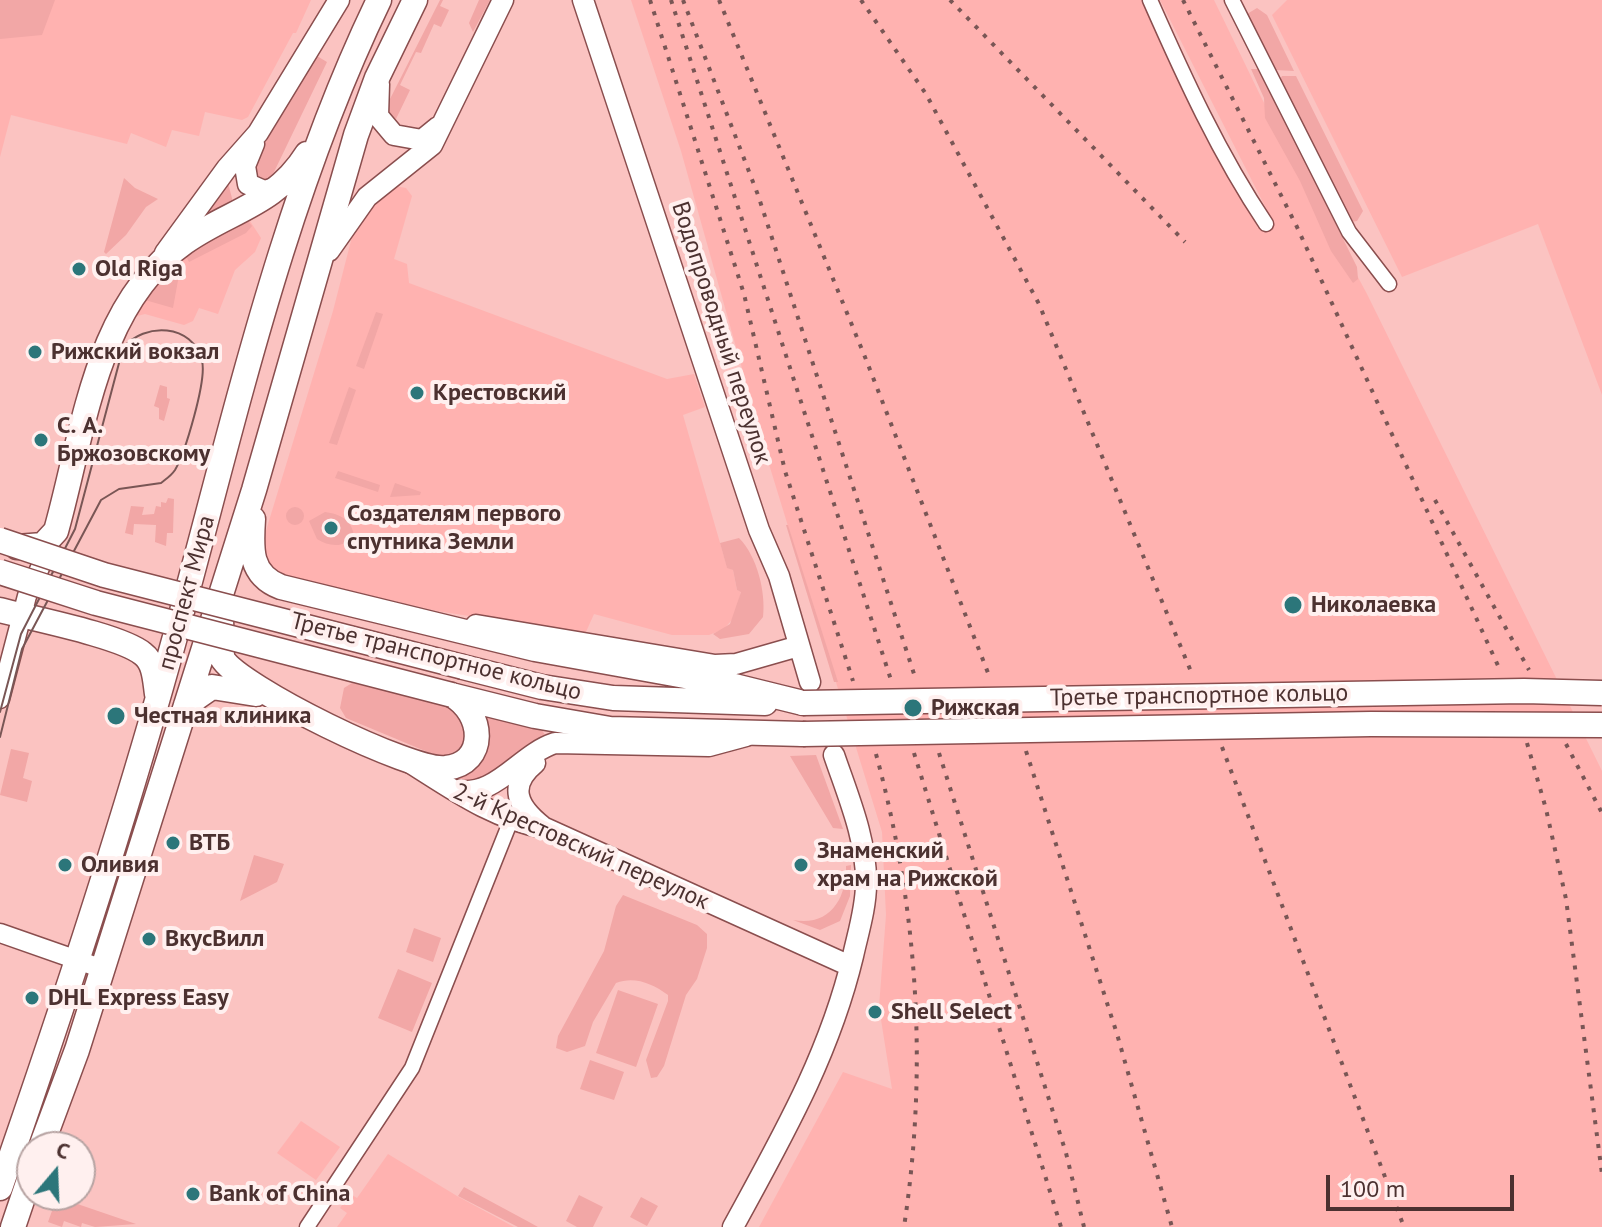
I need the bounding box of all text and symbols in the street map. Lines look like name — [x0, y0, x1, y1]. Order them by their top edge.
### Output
street label: Водопроводный переулок — [665, 198, 777, 468]
place label: Old Riga — [95, 255, 183, 283]
marker: Old Riga — [70, 260, 88, 278]
place label: Рижский вокзал — [51, 338, 219, 366]
marker: Рижский вокзал — [26, 343, 44, 361]
place label: Крестовский — [433, 379, 566, 407]
marker: Крестовский — [408, 384, 426, 402]
place label: С. А. Бржозовскому — [57, 412, 210, 468]
marker: С. А. Бржозовскому — [32, 431, 50, 449]
place label: Создателям первого спутника Земли — [347, 500, 561, 556]
street label: проспект Мира — [153, 513, 221, 673]
marker: Создателям первого спутника Земли — [322, 519, 340, 537]
place label: Николаевка — [1311, 591, 1436, 619]
marker: Николаевка — [1282, 594, 1304, 616]
street label: Третье транспортное кольцо — [288, 607, 584, 707]
street label: Третье транспортное кольцо — [1050, 679, 1348, 713]
place label: Рижская — [931, 694, 1020, 722]
marker: Рижская — [902, 697, 924, 719]
place label: Честная клиника — [134, 702, 311, 730]
marker: Честная клиника — [105, 705, 127, 727]
street label: 2-й Крестовский переулок — [449, 777, 713, 917]
place label: ВТБ — [189, 829, 230, 857]
marker: ВТБ — [164, 834, 182, 852]
place label: Знаменский храм на Рижской — [817, 837, 998, 893]
place label: Оливия — [81, 851, 159, 879]
marker: Оливия — [56, 856, 74, 874]
marker: Знаменский храм на Рижской — [792, 856, 810, 874]
place label: ВкусВилл — [165, 925, 264, 953]
marker: ВкусВилл — [140, 930, 158, 948]
place label: DHL Express Easy — [48, 984, 229, 1012]
marker: DHL Express Easy — [23, 989, 41, 1007]
place label: Shell Select — [891, 998, 1012, 1026]
marker: Shell Select — [866, 1003, 884, 1021]
north arrow — [16, 1131, 96, 1211]
text: С — [53, 1135, 74, 1165]
scale bar — [1330, 1159, 1518, 1209]
text: 100 m — [1340, 1173, 1405, 1204]
place label: Bank of China — [209, 1180, 350, 1208]
marker: Bank of China — [184, 1185, 202, 1203]

